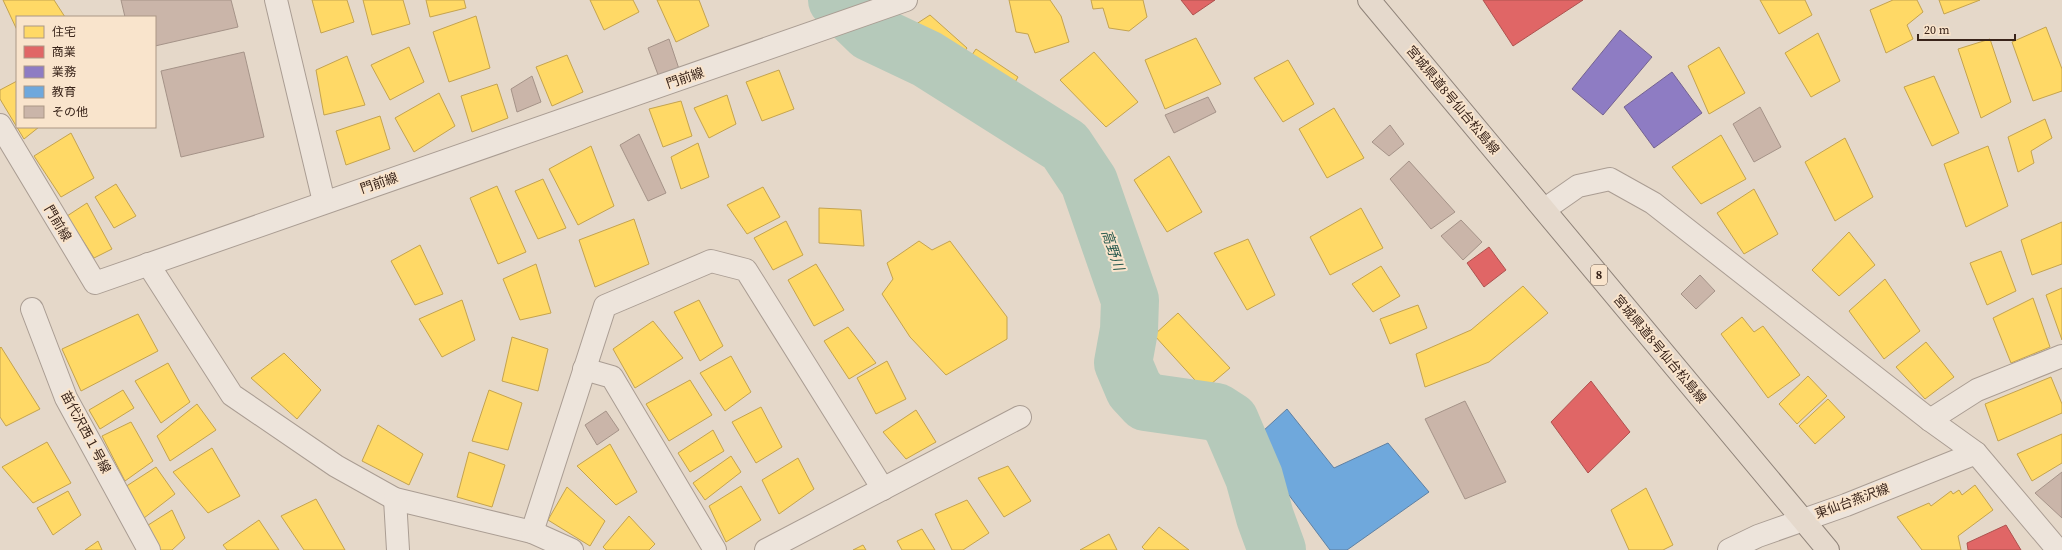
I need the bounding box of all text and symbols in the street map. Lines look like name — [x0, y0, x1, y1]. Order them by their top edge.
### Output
legend — [16, 16, 156, 128]
scale bar — [1918, 16, 2015, 42]
text: 20 m — [1924, 22, 1950, 38]
text: 住宅 — [52, 24, 76, 40]
street label: 宮城県道8号仙台松島線 — [1403, 42, 1503, 158]
text: 商業 — [52, 44, 76, 60]
text: 業務 — [52, 64, 76, 80]
street label: 門前線 — [664, 64, 706, 92]
text: 教育 — [52, 84, 76, 100]
text: その他 — [52, 104, 88, 120]
street label: 門前線 — [358, 169, 400, 197]
street label: 門前線 — [41, 202, 75, 244]
water label: 高野川 — [1097, 227, 1130, 275]
road number: 8 — [1591, 265, 1607, 285]
street label: 宮城県道8号仙台松島線 — [1610, 291, 1710, 407]
street label: 苗代沢西１号線 — [57, 388, 115, 476]
street label: 東仙台燕沢線 — [1812, 480, 1892, 522]

